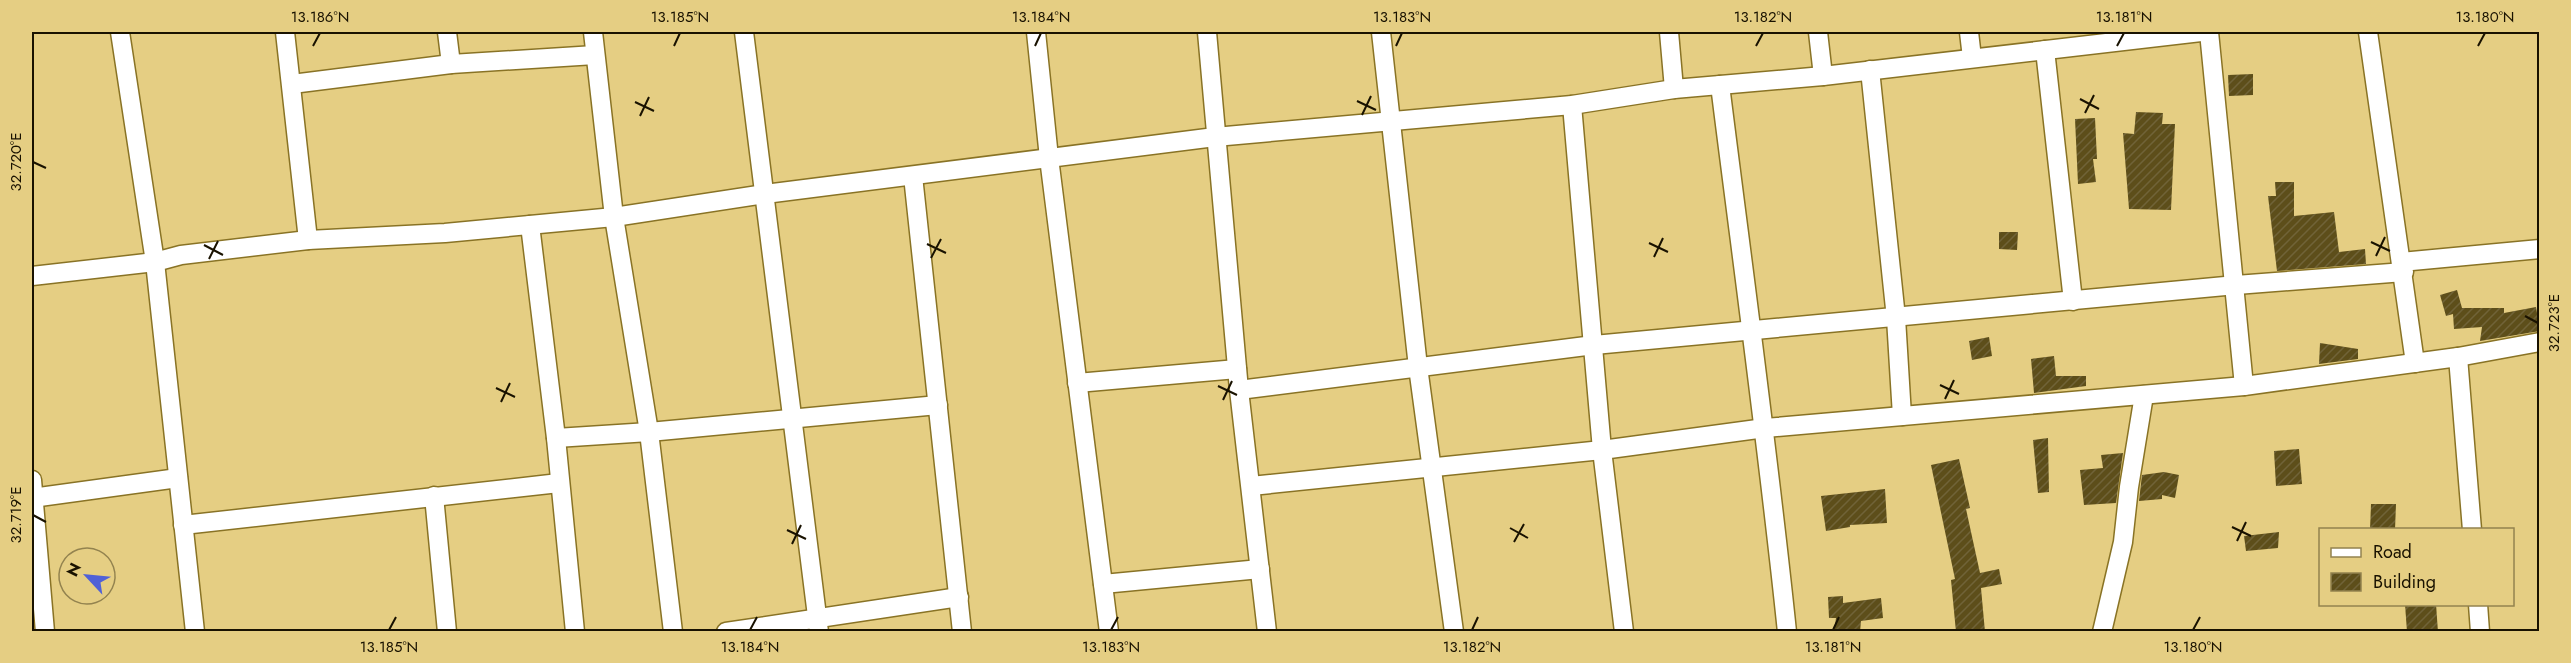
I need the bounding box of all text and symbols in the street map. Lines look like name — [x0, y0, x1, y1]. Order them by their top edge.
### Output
text: 13.186°N — [291, 6, 349, 28]
text: 13.185°N — [651, 6, 709, 28]
text: 13.184°N — [1012, 6, 1070, 28]
text: 13.183°N — [1373, 6, 1431, 28]
text: 13.182°N — [1734, 6, 1792, 28]
text: 13.181°N — [2096, 6, 2152, 28]
text: 13.180°N — [2456, 6, 2514, 28]
text: 32.720°E — [5, 132, 27, 192]
text: 32.723°E — [2543, 294, 2565, 352]
text: 32.719°E — [5, 487, 27, 543]
legend — [2319, 528, 2514, 606]
text: Road — [2373, 539, 2412, 565]
north arrow — [57, 546, 117, 606]
text: N — [61, 559, 87, 580]
text: Building — [2373, 569, 2436, 595]
text: 13.185°N — [360, 636, 418, 658]
text: 13.184°N — [721, 636, 779, 658]
text: 13.183°N — [1082, 636, 1140, 658]
text: 13.182°N — [1443, 636, 1501, 658]
text: 13.181°N — [1805, 636, 1861, 658]
text: 13.180°N — [2164, 636, 2222, 658]

